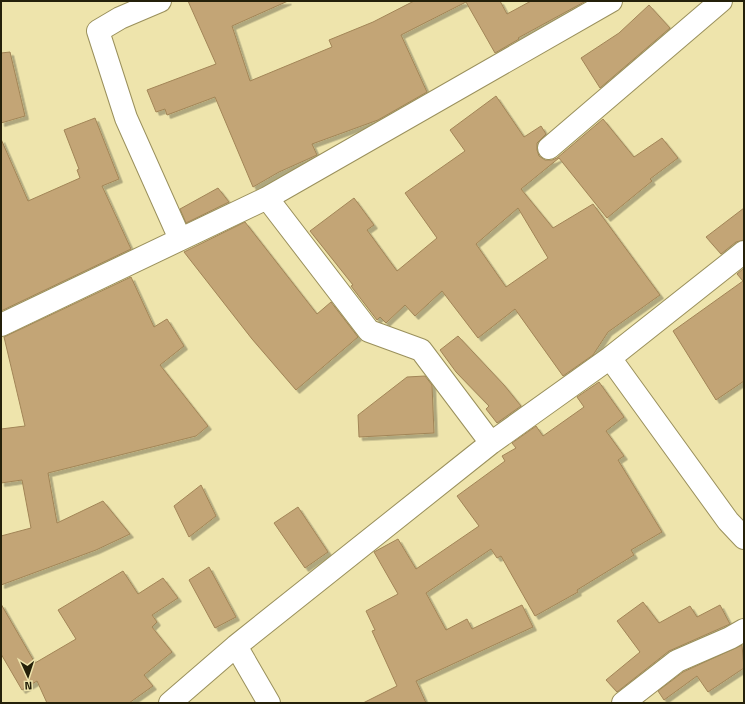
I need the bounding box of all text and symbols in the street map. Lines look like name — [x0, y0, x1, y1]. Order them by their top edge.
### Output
north arrow — [8, 656, 48, 696]
text: N — [24, 678, 33, 694]

